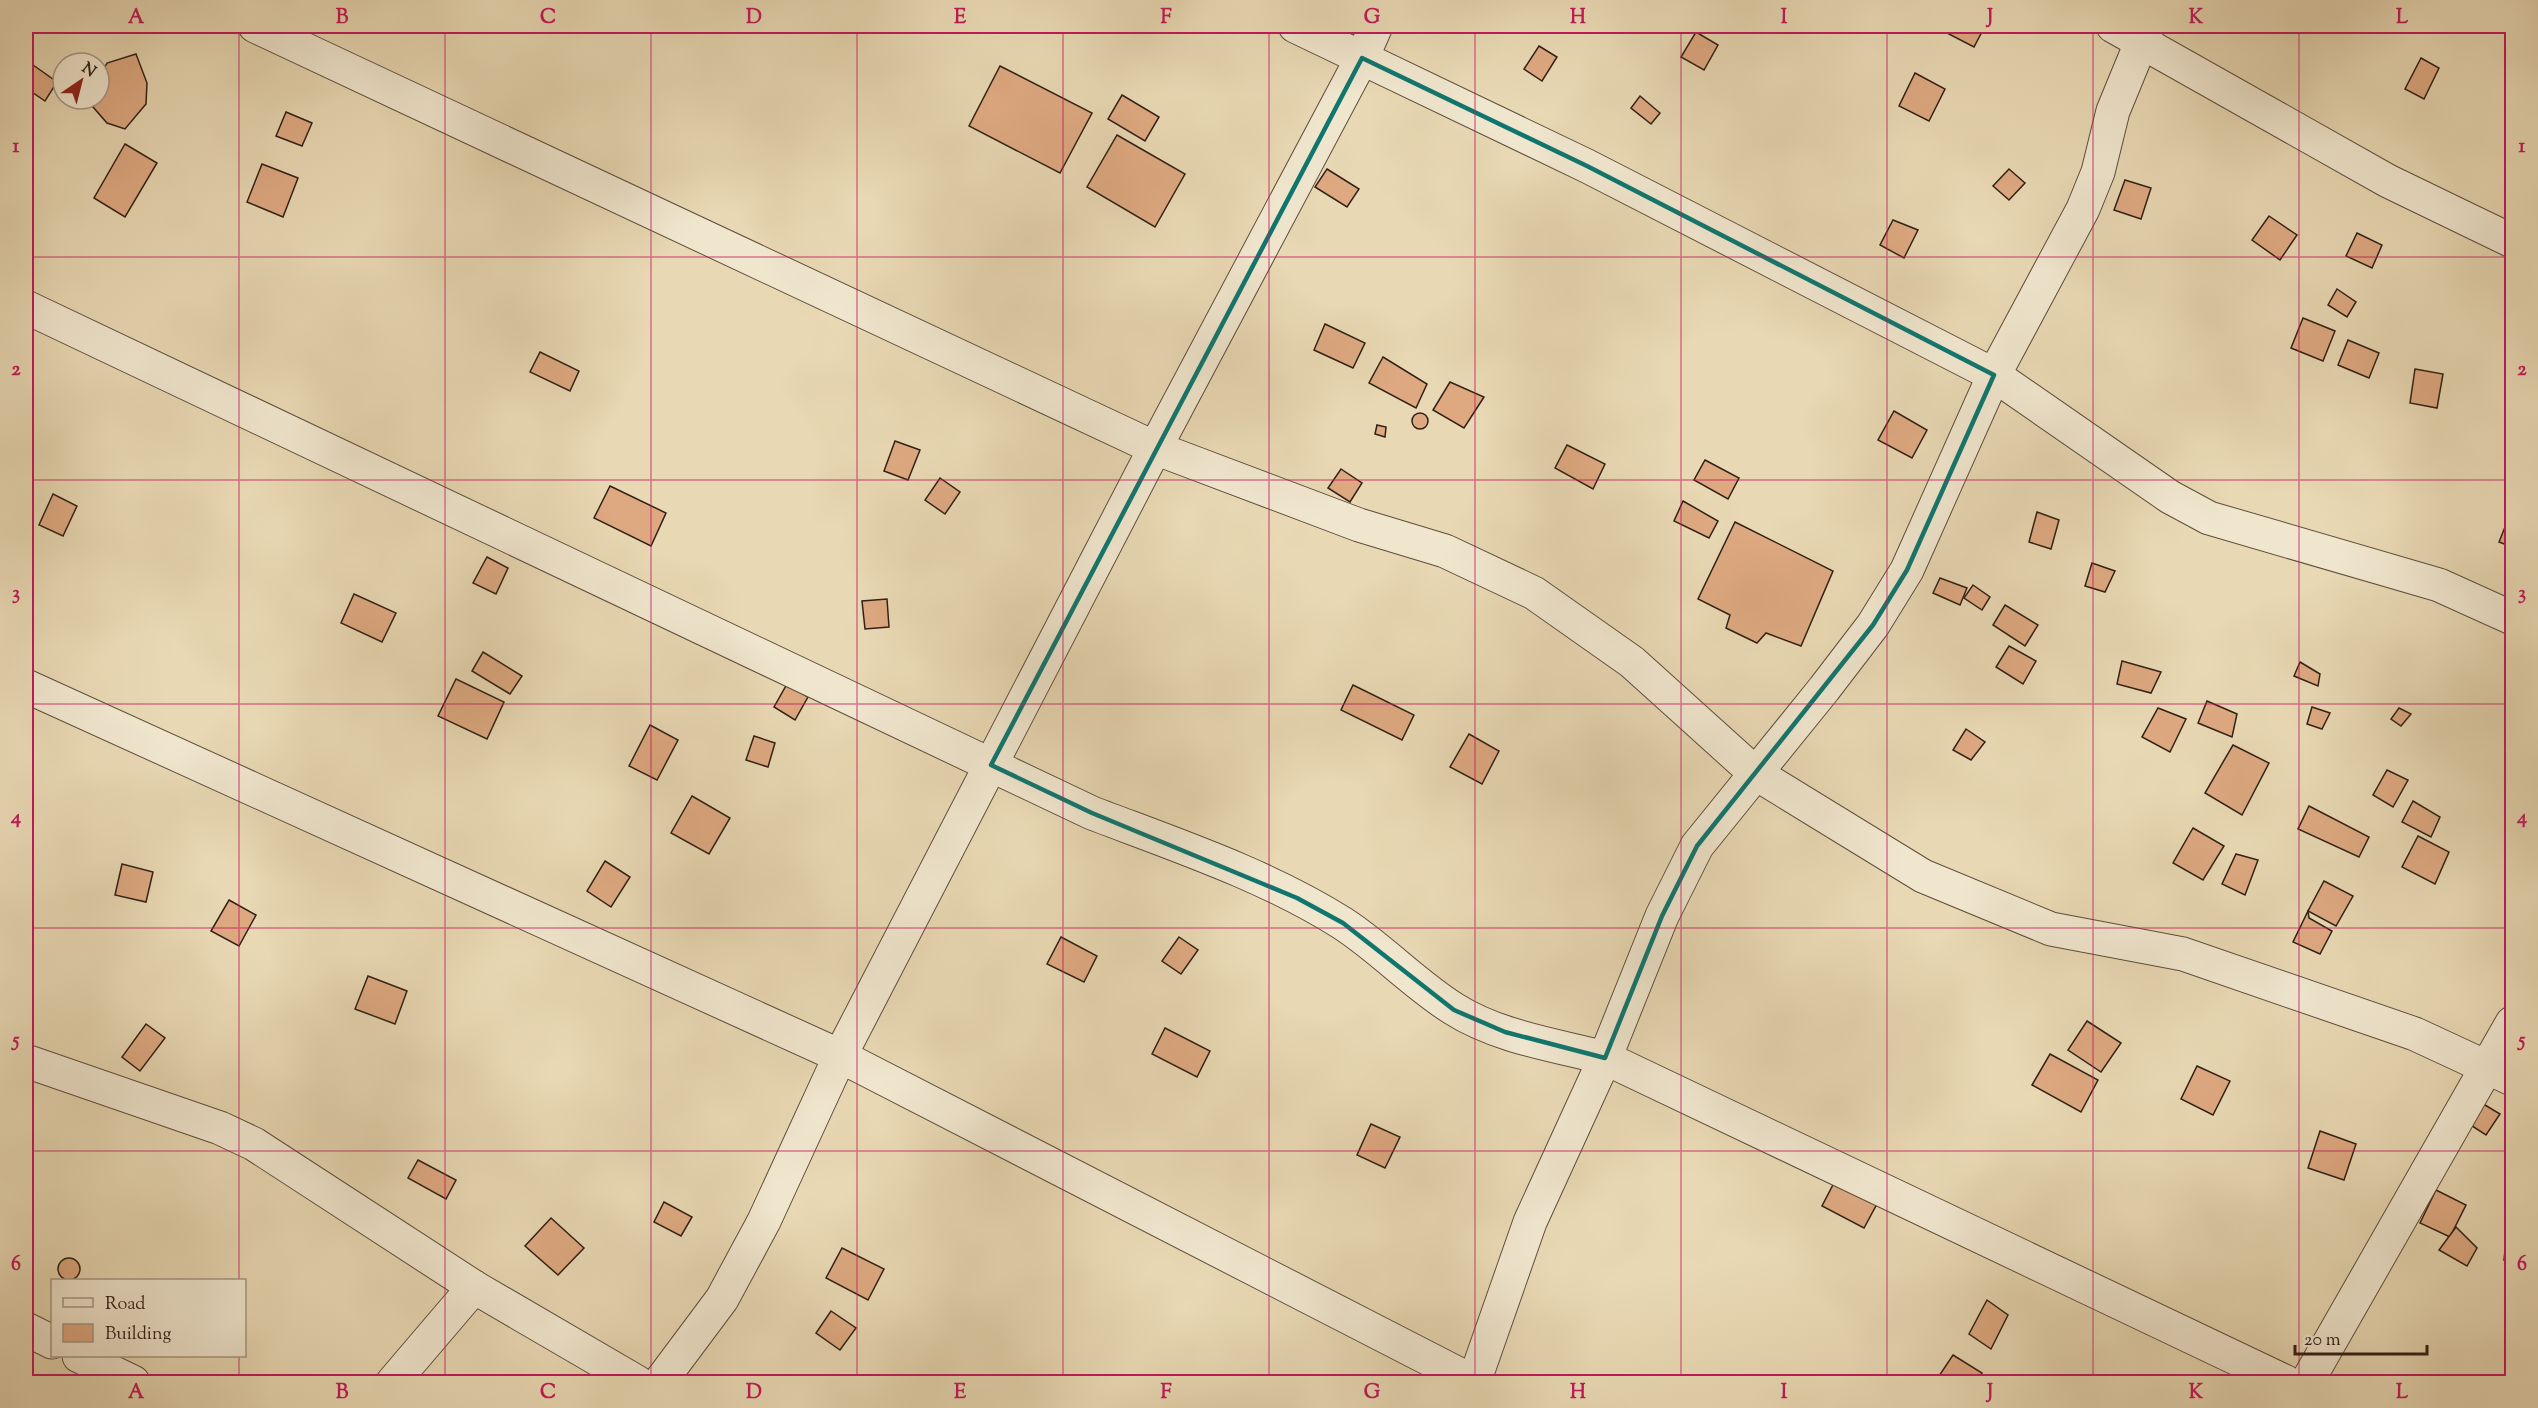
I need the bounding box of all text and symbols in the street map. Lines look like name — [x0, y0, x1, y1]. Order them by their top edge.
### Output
text: A — [128, 4, 145, 33]
text: B — [336, 4, 349, 33]
text: C — [540, 4, 556, 33]
text: D — [746, 4, 762, 33]
text: E — [954, 4, 967, 33]
text: F — [1160, 4, 1172, 33]
text: G — [1364, 4, 1381, 33]
text: H — [1570, 4, 1586, 33]
text: I — [1781, 4, 1788, 33]
text: J — [1985, 4, 1993, 33]
text: K — [2189, 4, 2204, 33]
text: L — [2396, 4, 2409, 33]
north arrow — [51, 51, 111, 111]
text: N — [76, 58, 100, 84]
text: 1 — [13, 133, 20, 162]
text: 1 — [2519, 133, 2526, 162]
text: 2 — [11, 356, 21, 385]
text: 2 — [2517, 356, 2527, 385]
text: 3 — [12, 580, 20, 609]
text: 3 — [2518, 580, 2526, 609]
text: 4 — [10, 804, 21, 833]
text: 4 — [2516, 804, 2527, 833]
text: 5 — [11, 1027, 20, 1056]
text: 5 — [2517, 1027, 2526, 1056]
text: 6 — [11, 1251, 21, 1280]
text: 6 — [2517, 1251, 2527, 1280]
legend — [51, 1279, 246, 1357]
text: Road — [105, 1292, 145, 1318]
scale bar — [2295, 1318, 2427, 1356]
text: Building — [105, 1322, 171, 1348]
text: 20 m — [2304, 1328, 2341, 1354]
text: A — [128, 1379, 145, 1408]
text: B — [336, 1379, 349, 1408]
text: C — [540, 1379, 556, 1408]
text: D — [746, 1379, 762, 1408]
text: E — [954, 1379, 967, 1408]
text: F — [1160, 1379, 1172, 1408]
text: G — [1364, 1379, 1381, 1408]
text: H — [1570, 1379, 1586, 1408]
text: I — [1781, 1379, 1788, 1408]
text: J — [1985, 1379, 1993, 1408]
text: K — [2189, 1379, 2204, 1408]
text: L — [2396, 1379, 2409, 1408]

